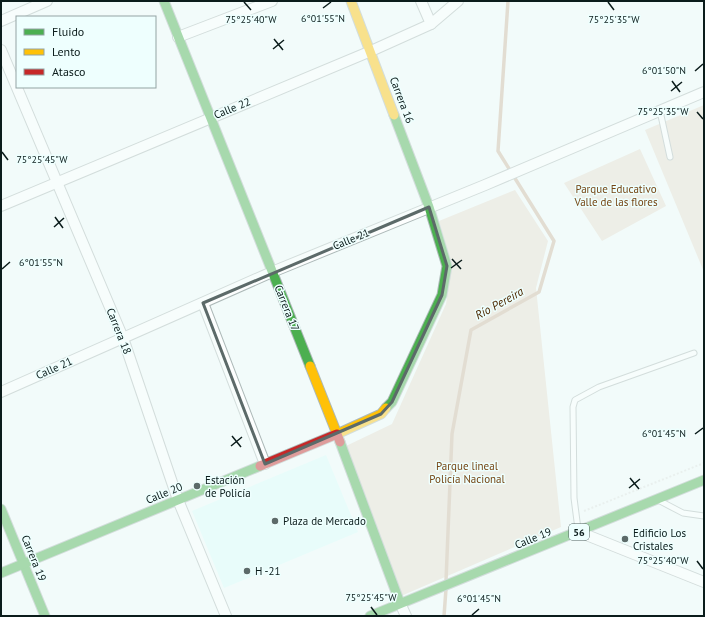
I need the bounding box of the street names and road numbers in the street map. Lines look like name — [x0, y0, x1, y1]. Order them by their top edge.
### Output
street label: Carrera 16 — [387, 75, 417, 125]
street label: Calle 22 — [212, 94, 252, 122]
street label: Calle 21 — [331, 225, 371, 253]
street label: Carrera 17 — [271, 283, 303, 333]
street label: Carrera 18 — [103, 306, 135, 356]
street label: Calle 21 — [34, 354, 74, 382]
street label: Calle 20 — [144, 479, 184, 507]
street label: Calle 19 — [513, 524, 553, 552]
road number: 56 — [569, 524, 589, 540]
street label: Carrera 19 — [18, 533, 50, 583]

